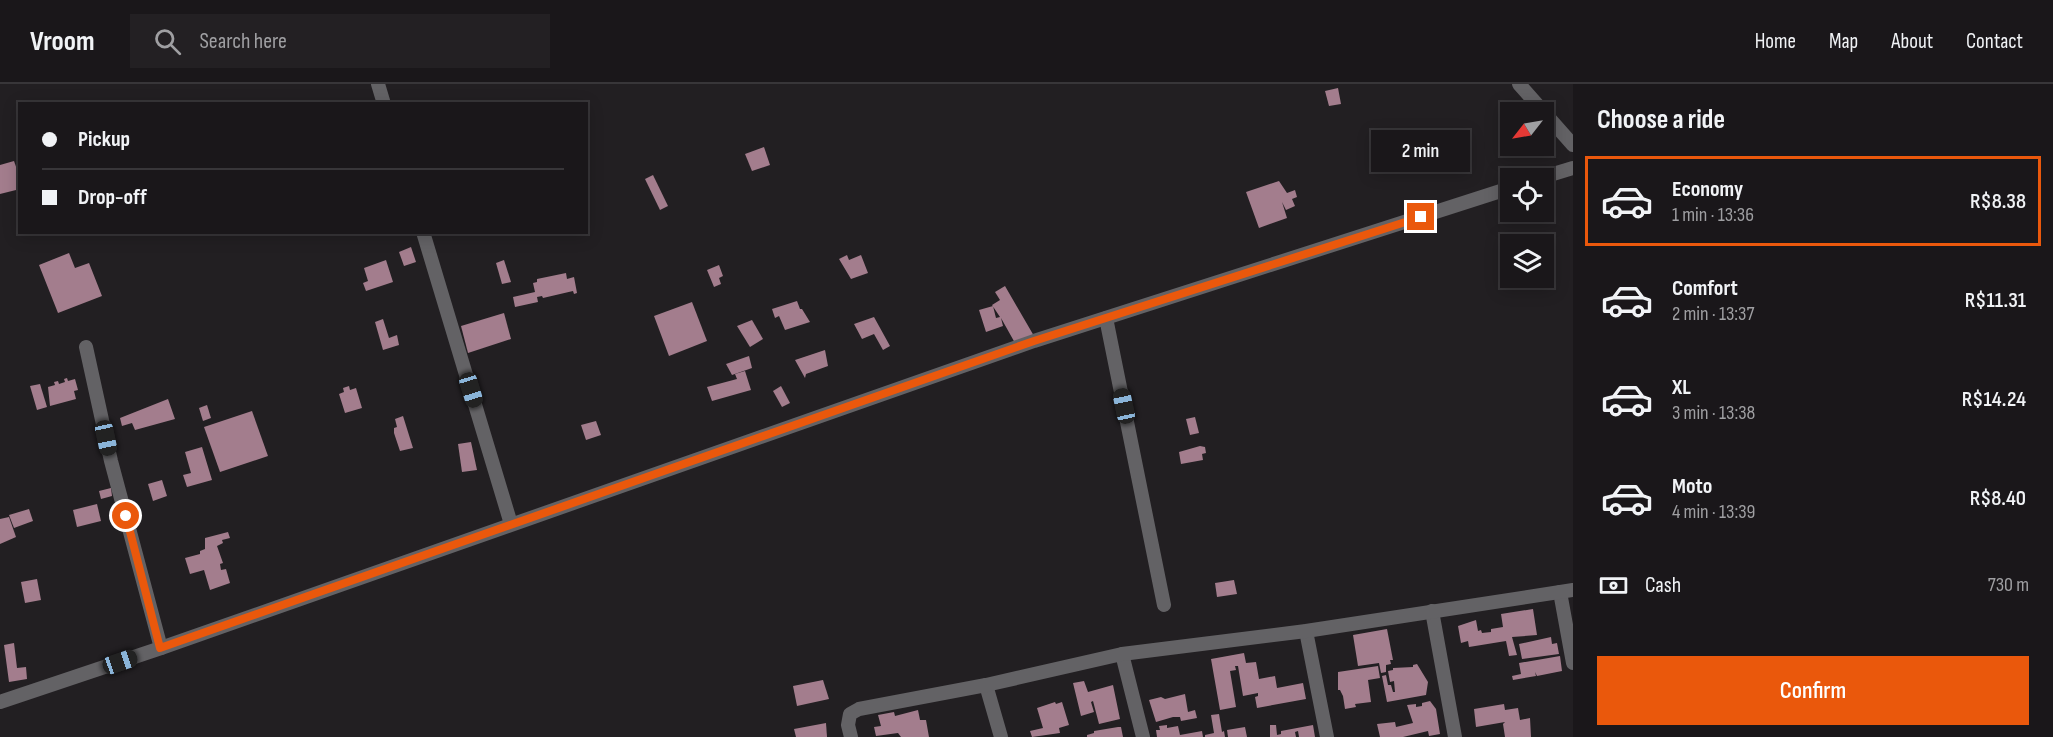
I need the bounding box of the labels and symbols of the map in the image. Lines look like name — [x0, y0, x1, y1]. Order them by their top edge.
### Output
north arrow — [1500, 102, 1554, 156]
callout: 2 min — [1372, 130, 1470, 172]
route end — [1407, 203, 1434, 230]
car — [457, 370, 485, 410]
car — [1111, 387, 1137, 425]
car — [93, 419, 119, 457]
route start — [112, 502, 139, 529]
car — [100, 648, 140, 676]

